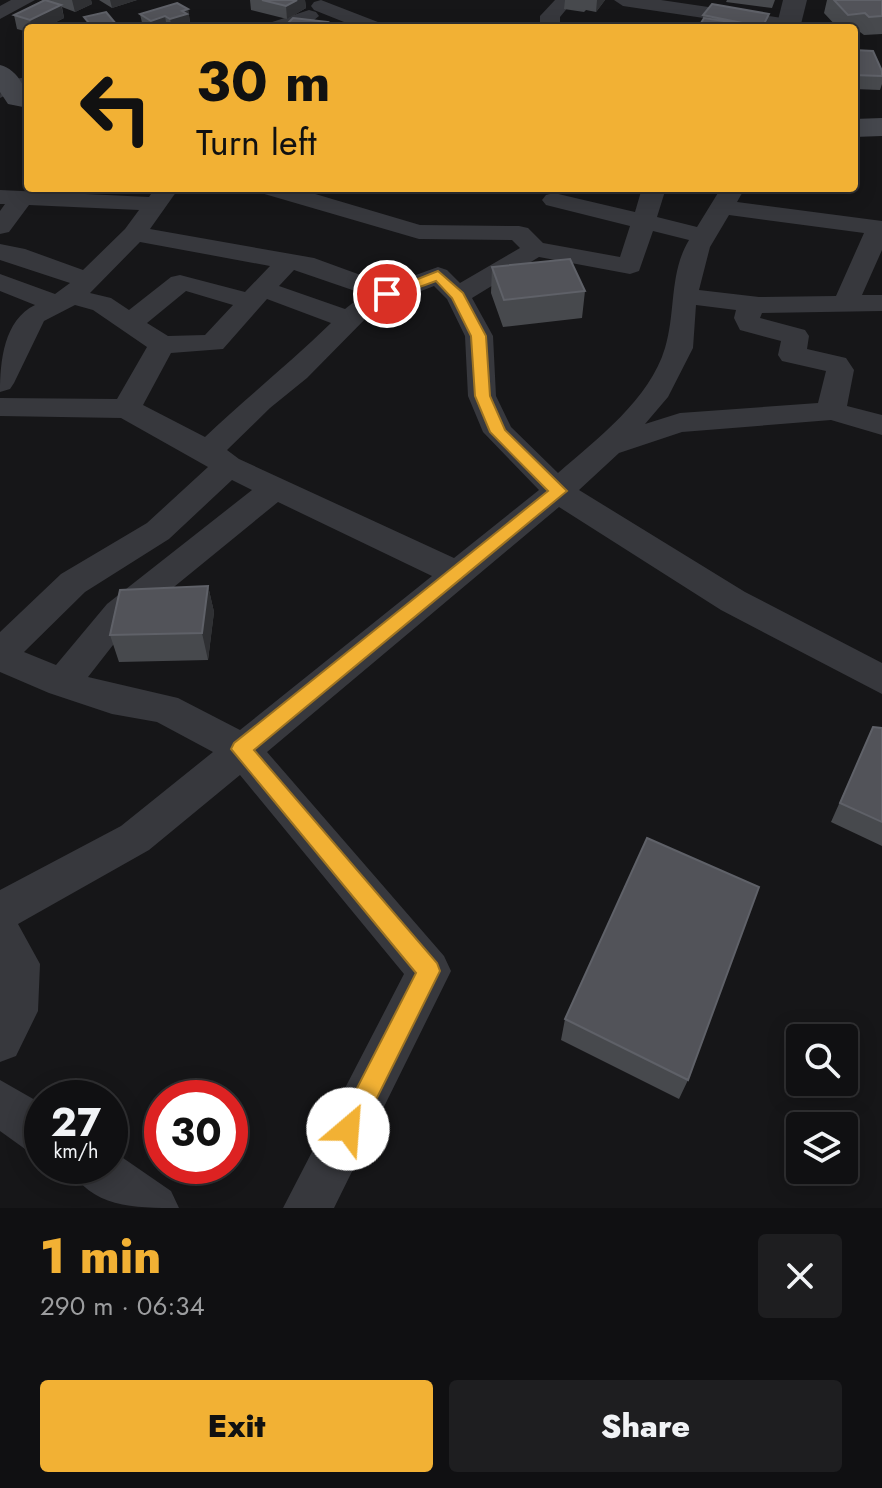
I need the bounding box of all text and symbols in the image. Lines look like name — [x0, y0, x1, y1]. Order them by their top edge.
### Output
text: 30 m — [196, 41, 331, 122]
icon: left — [64, 56, 168, 160]
text: Turn left — [196, 116, 317, 168]
pin — [353, 260, 421, 328]
icon: arrive — [365, 272, 409, 316]
map controls — [786, 1024, 858, 1184]
button: search — [786, 1024, 858, 1096]
speed limit sign: 30 — [144, 1080, 248, 1184]
position arrow — [306, 1087, 390, 1171]
text: 27 — [51, 1093, 101, 1151]
button: layers — [786, 1112, 858, 1184]
text: km/h — [53, 1137, 99, 1166]
text: 1 min — [40, 1222, 161, 1291]
button: close — [758, 1234, 842, 1318]
text: 290 m · 06:34 — [40, 1287, 205, 1325]
button: Exit — [40, 1380, 433, 1472]
button: Share — [449, 1380, 842, 1472]

